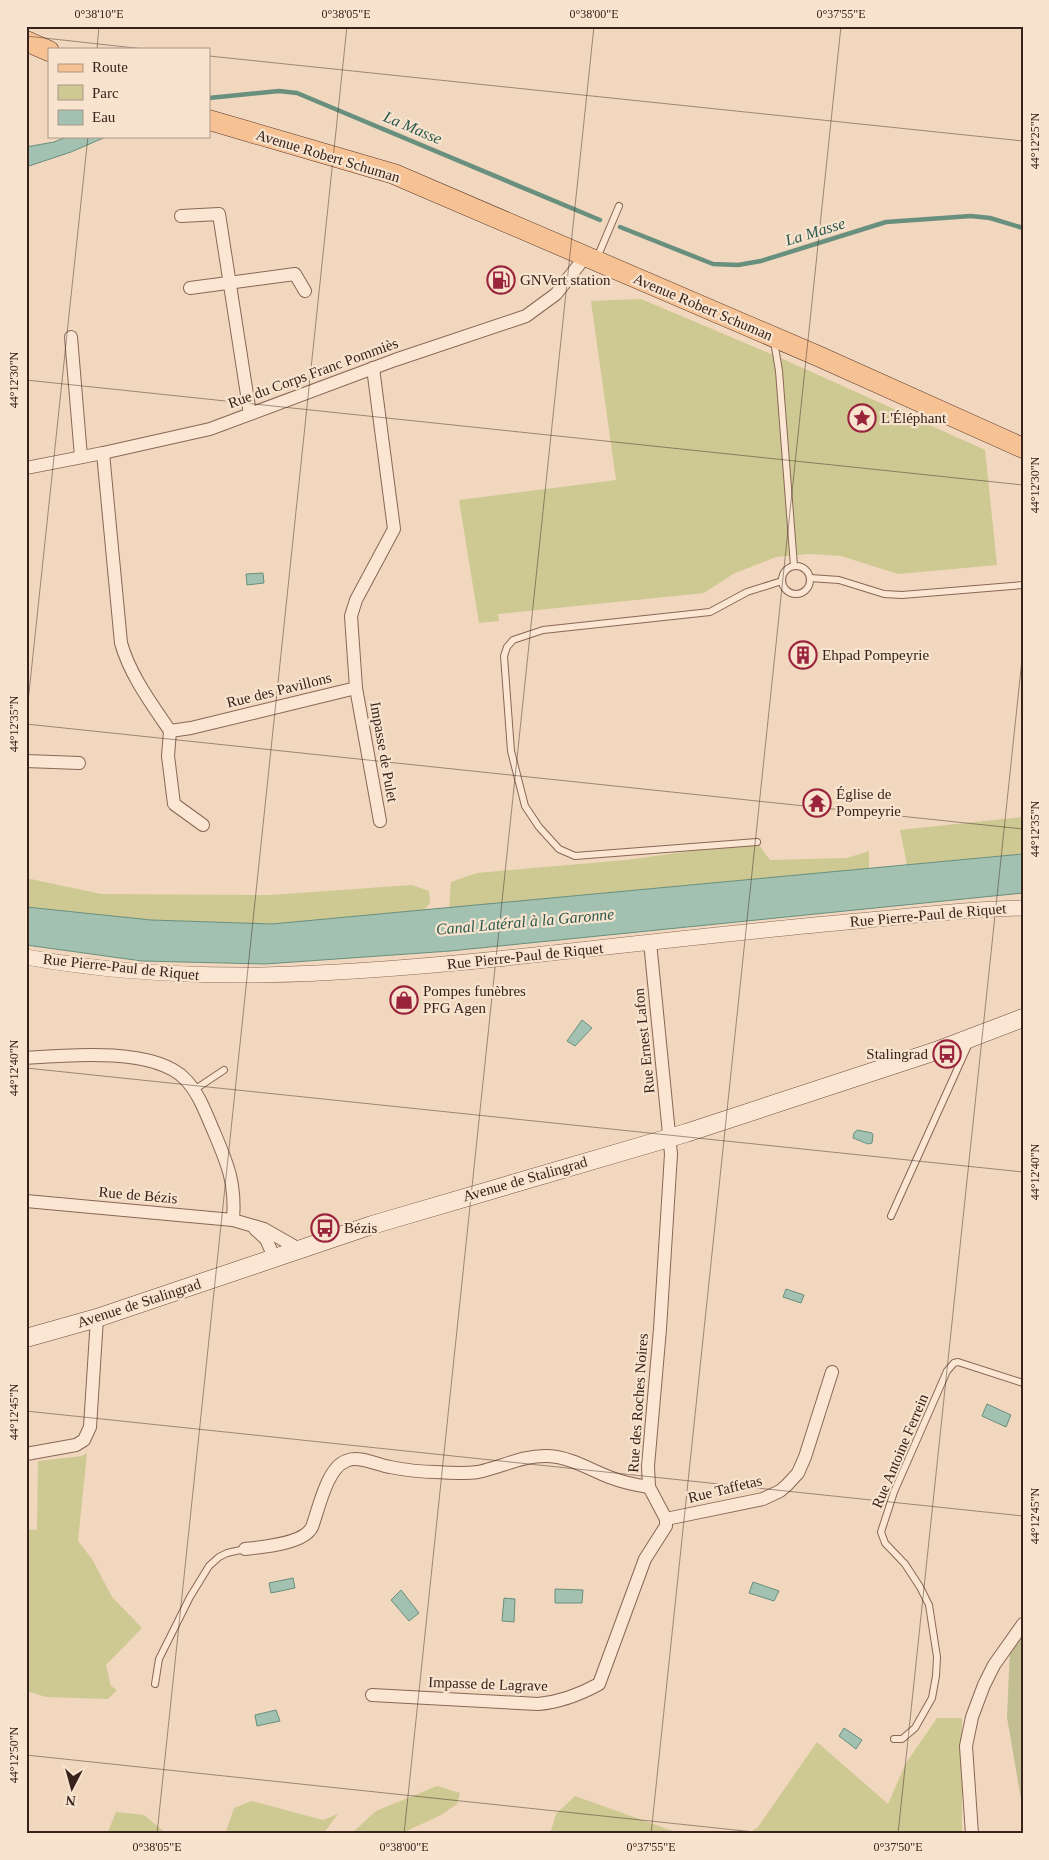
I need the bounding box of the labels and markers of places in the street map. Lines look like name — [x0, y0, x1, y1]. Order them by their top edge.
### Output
fuel station icon: GNVert station — [486, 265, 516, 295]
place label: GNVert station — [520, 272, 611, 288]
place icon: L'Éléphant — [847, 403, 877, 433]
place label: L'Éléphant — [881, 410, 947, 426]
building icon: Ehpad Pompeyrie — [788, 640, 818, 670]
place label: Ehpad Pompeyrie — [822, 647, 929, 663]
place label: Église de Pompeyrie — [836, 786, 901, 819]
temple icon: Église de Pompeyrie — [802, 788, 832, 818]
place label: Pompes funèbres PFG Agen — [423, 983, 526, 1016]
shop icon: Pompes funèbres PFG Agen — [389, 985, 419, 1015]
bus stop icon: Stalingrad — [932, 1039, 962, 1069]
place label: Stalingrad — [866, 1046, 928, 1062]
bus stop icon: Bézis — [310, 1213, 340, 1243]
place label: Bézis — [344, 1220, 377, 1236]

